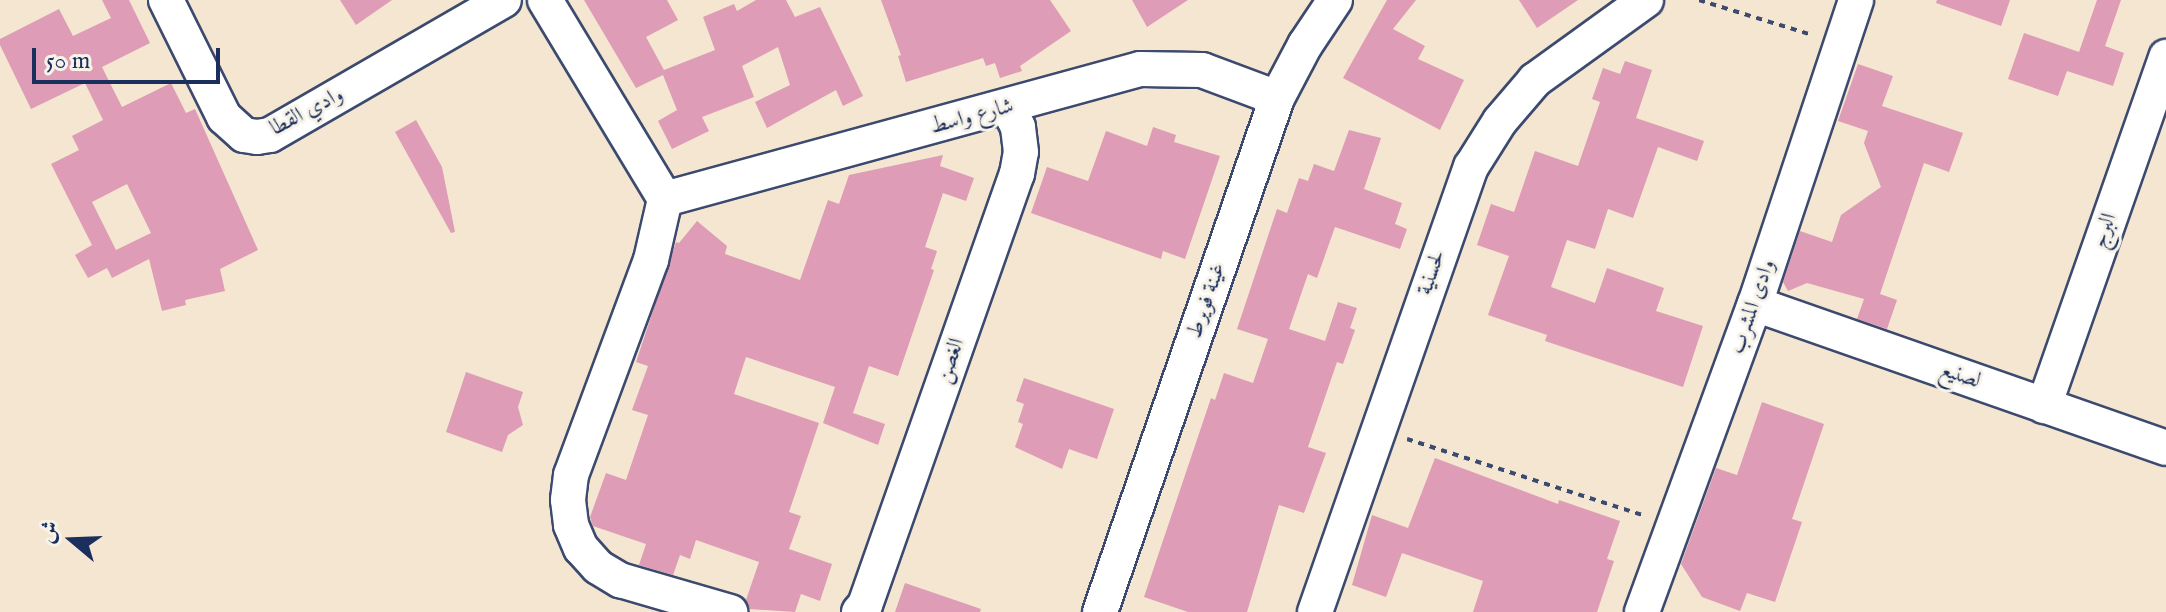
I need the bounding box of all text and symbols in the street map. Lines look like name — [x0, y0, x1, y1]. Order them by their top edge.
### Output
scale bar — [36, 32, 224, 82]
text: 50 m — [46, 46, 90, 77]
street label: وادي القطا — [266, 82, 348, 142]
street label: شارع واسط — [927, 93, 1017, 141]
street label: البرج — [2087, 210, 2123, 252]
street label: لحسنية — [1412, 247, 1452, 299]
street label: وادى المشرب — [1724, 256, 1782, 358]
street label: غينة فويرط — [1182, 260, 1232, 342]
street label: الغصن — [931, 335, 971, 387]
street label: لصنيع — [1936, 357, 1984, 395]
north arrow — [32, 500, 112, 580]
text: ش — [33, 517, 66, 547]

